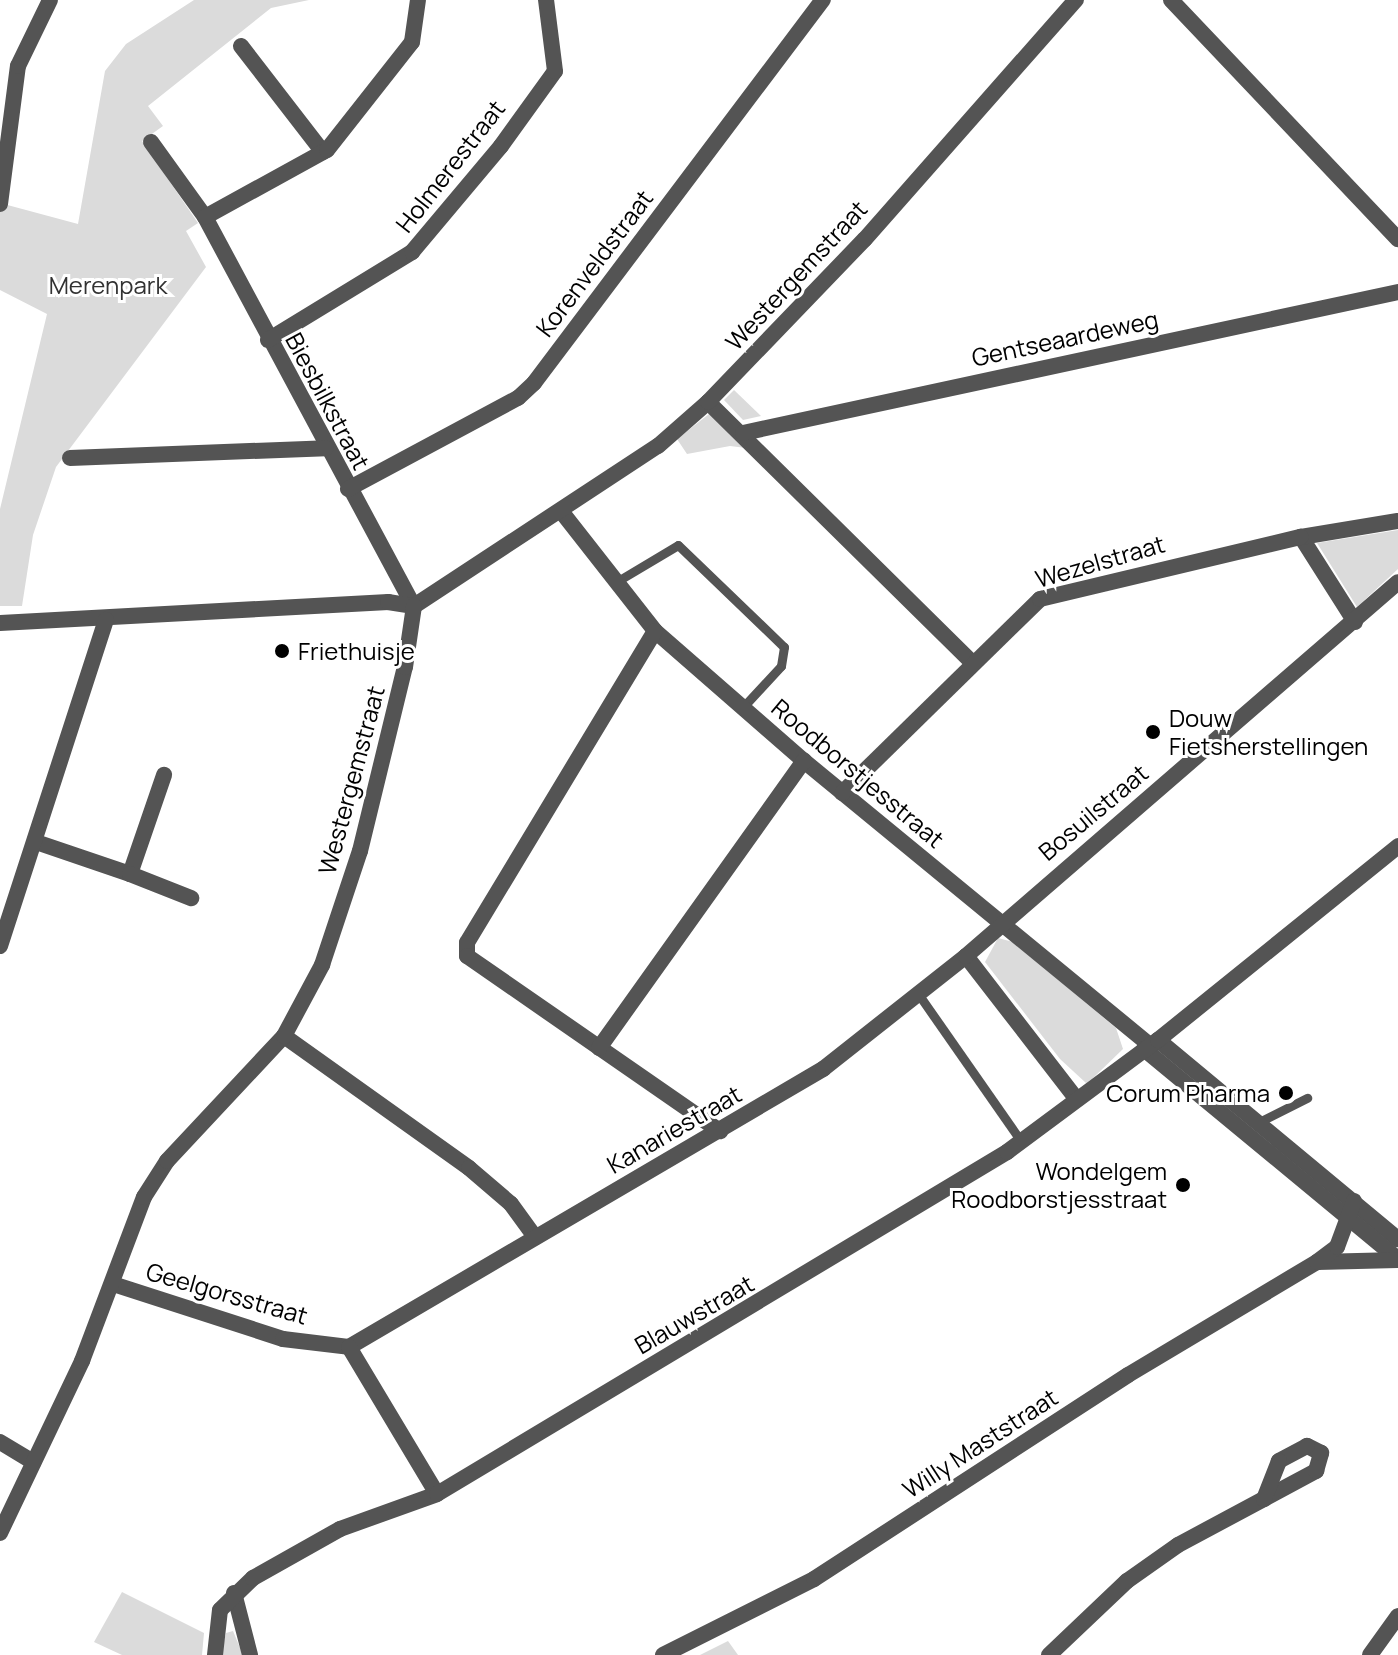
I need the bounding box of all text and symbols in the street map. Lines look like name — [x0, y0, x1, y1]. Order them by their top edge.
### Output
street label: Holmerestraat — [390, 94, 510, 238]
street label: Korenveldstraat — [530, 184, 658, 342]
street label: Westergemstraat — [719, 194, 873, 356]
park label: Merenpark — [49, 271, 167, 299]
street label: Gentseaardeweg — [969, 304, 1161, 372]
street label: Biesbilkstraat — [280, 328, 376, 474]
street label: Wezelstraat — [1032, 529, 1168, 593]
place label: Friethuisje — [298, 637, 415, 665]
marker: Friethuisje — [273, 642, 291, 660]
street label: Westergemstraat — [312, 683, 390, 877]
street label: Roodborstjesstraat — [766, 693, 950, 853]
place label: Douw Fietsherstellingen — [1169, 704, 1368, 760]
marker: Douw Fietsherstellingen — [1144, 723, 1162, 741]
street label: Bosuilstraat — [1033, 758, 1153, 866]
street label: Kanariestraat — [602, 1079, 746, 1179]
place label: Corum Pharma — [1106, 1079, 1270, 1107]
marker: Corum Pharma — [1277, 1084, 1295, 1102]
place label: Wondelgem Roodborstjesstraat — [951, 1157, 1167, 1213]
marker: Wondelgem Roodborstjesstraat — [1174, 1176, 1192, 1194]
street label: Geelgorsstraat — [143, 1256, 311, 1330]
street label: Blauwstraat — [629, 1268, 759, 1360]
street label: Willy Maststraat — [897, 1382, 1063, 1504]

